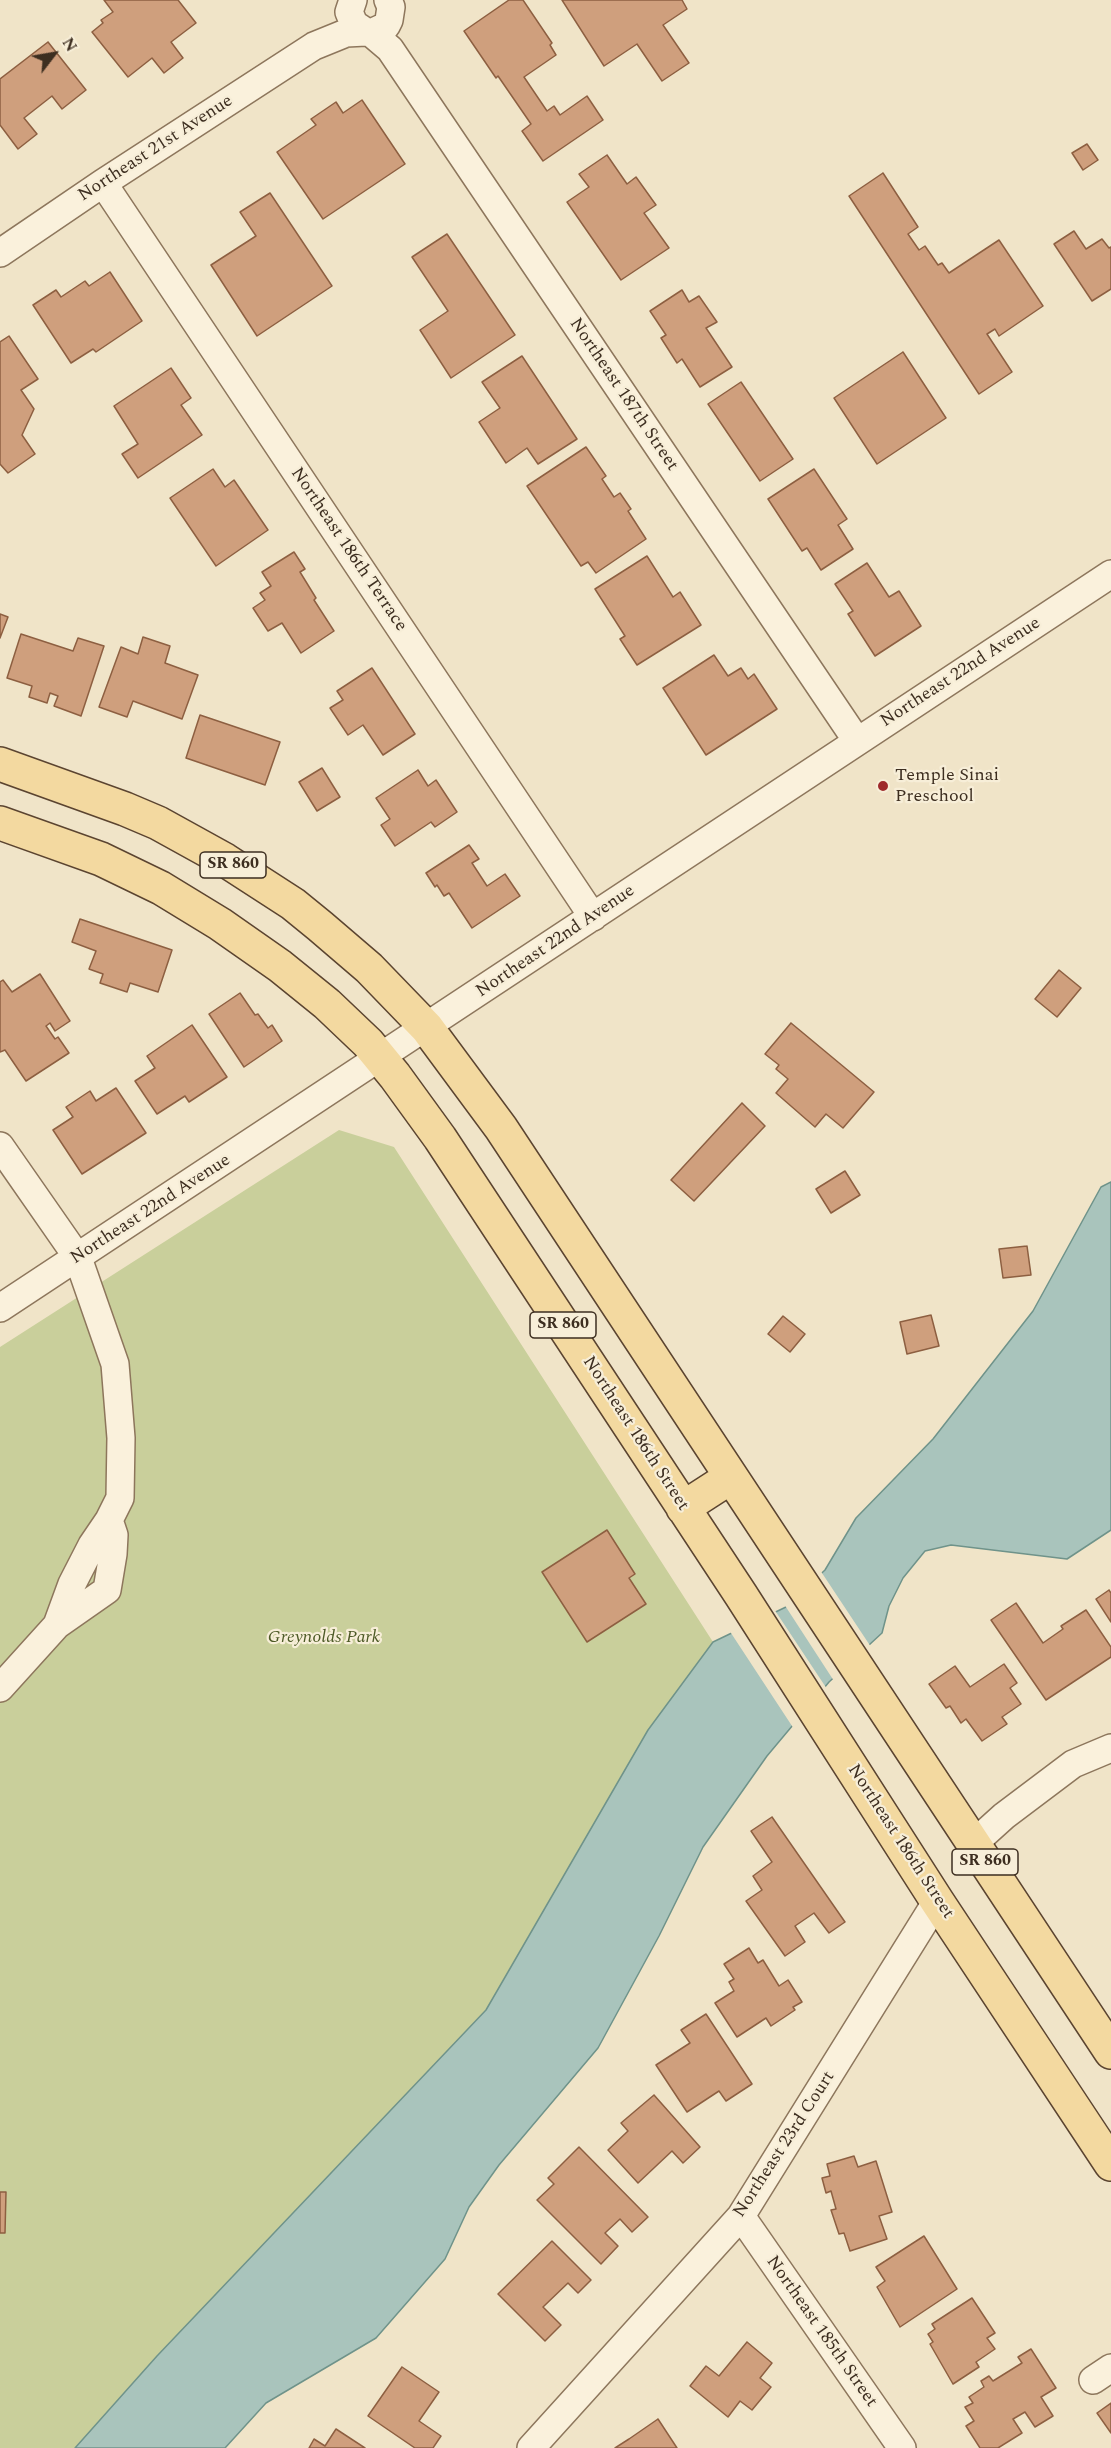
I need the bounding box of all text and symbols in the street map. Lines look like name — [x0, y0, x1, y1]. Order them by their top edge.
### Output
north arrow — [24, 24, 84, 84]
text: N — [56, 33, 83, 57]
street label: Northeast 21st Avenue — [75, 91, 237, 207]
street label: Northeast 187th Street — [564, 314, 682, 476]
street label: Northeast 186th Terrace — [285, 464, 411, 636]
street label: Northeast 22nd Avenue — [877, 613, 1045, 733]
place label: Temple Sinai Preschool — [895, 765, 999, 808]
marker: Temple Sinai Preschool — [876, 779, 890, 793]
road number: SR 860 — [200, 852, 266, 878]
street label: Northeast 22nd Avenue — [473, 881, 639, 1003]
street label: Northeast 22nd Avenue — [67, 1150, 235, 1270]
road number: SR 860 — [530, 1312, 596, 1338]
street label: Northeast 186th Street — [577, 1353, 693, 1515]
park label: Greynolds Park — [268, 1627, 380, 1649]
street label: Northeast 186th Street — [842, 1761, 958, 1923]
road number: SR 860 — [952, 1849, 1018, 1875]
street label: Northeast 23rd Court — [730, 2068, 840, 2222]
street label: Northeast 185th Street — [761, 2252, 881, 2412]

